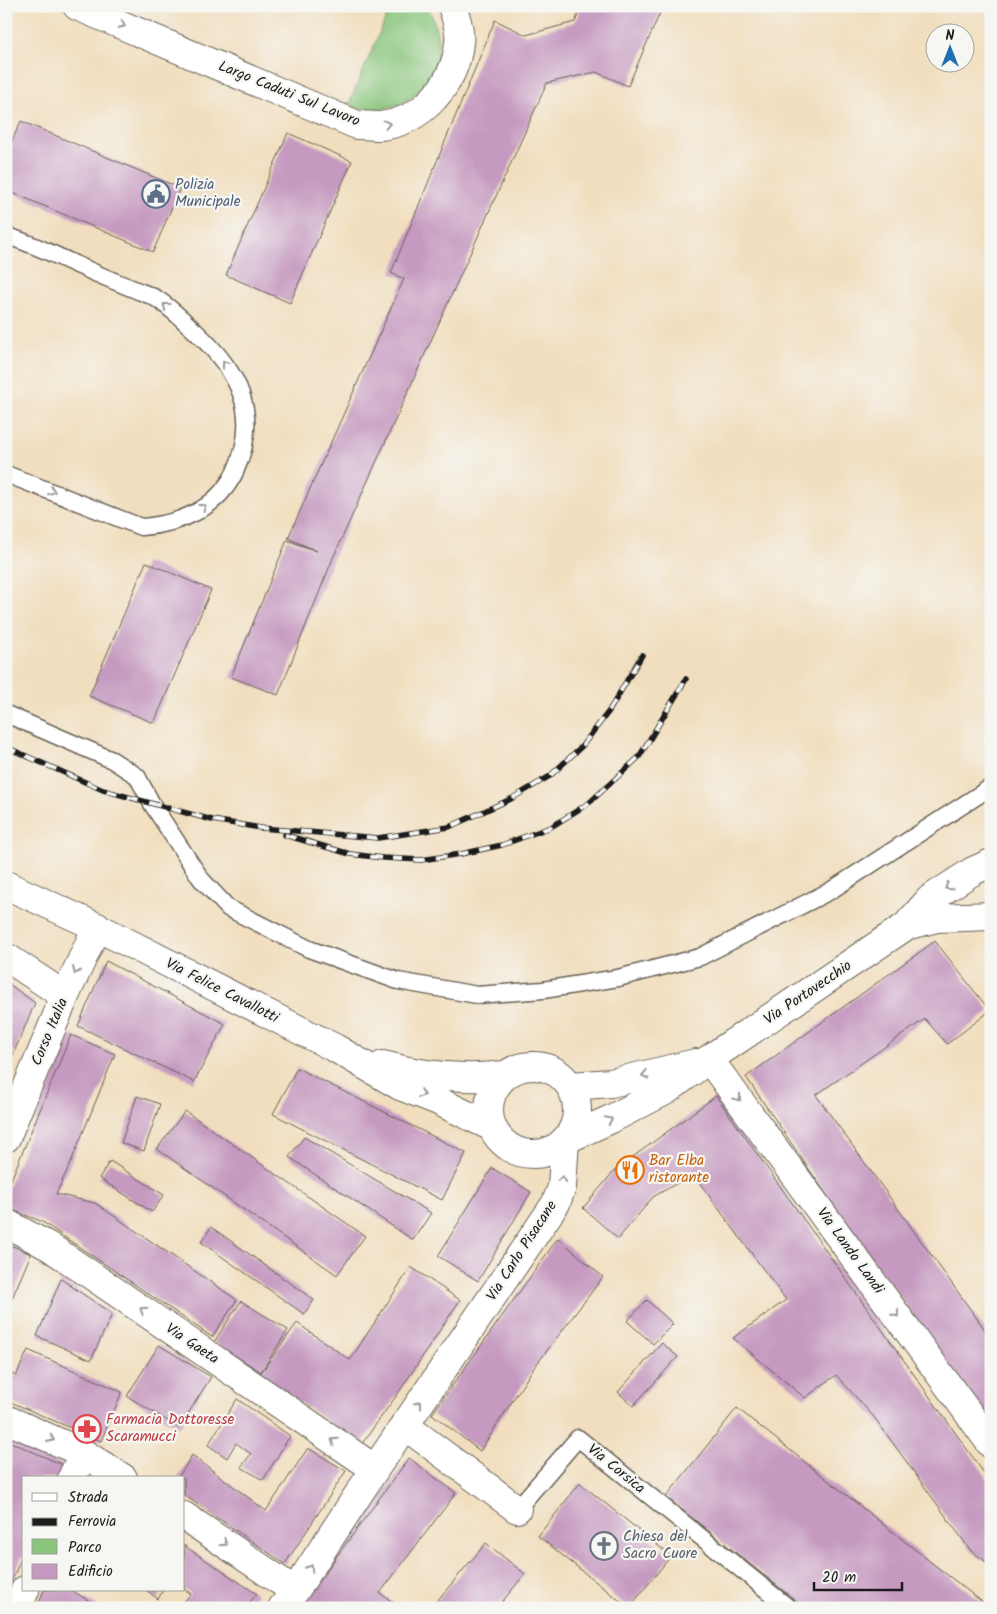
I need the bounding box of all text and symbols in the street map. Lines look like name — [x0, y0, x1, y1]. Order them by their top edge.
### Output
one-way arrow — [117, 19, 126, 30]
north arrow — [924, 22, 974, 72]
text: N — [946, 25, 955, 47]
street label: Largo Caduti Sul Lavoro — [214, 55, 364, 134]
one-way arrow — [382, 119, 391, 129]
place label: Polizia Municipale — [175, 173, 241, 214]
public building icon: Polizia Municipale — [141, 179, 171, 209]
one-way arrow — [163, 304, 172, 312]
one-way arrow — [223, 361, 231, 370]
one-way arrow — [47, 486, 55, 496]
one-way arrow — [197, 505, 206, 513]
one-way arrow — [945, 881, 954, 890]
street label: Via Felice Cavallotti — [161, 952, 284, 1031]
street label: Via Portovecchio — [759, 954, 857, 1031]
one-way arrow — [72, 966, 83, 975]
street label: Corso Italia — [25, 994, 75, 1070]
one-way arrow — [640, 1069, 649, 1080]
one-way arrow — [417, 1088, 426, 1099]
one-way arrow — [732, 1092, 741, 1102]
one-way arrow — [604, 1116, 613, 1126]
place label: Bar Elba ristorante — [649, 1149, 709, 1190]
restaurant icon: Bar Elba ristorante — [615, 1155, 645, 1185]
one-way arrow — [557, 1175, 568, 1183]
street label: Via Carlo Pisacane — [480, 1196, 564, 1306]
street label: Via Lando Landi — [810, 1203, 891, 1301]
one-way arrow — [139, 1307, 148, 1316]
one-way arrow — [890, 1308, 899, 1318]
street label: Via Gaeta — [160, 1317, 224, 1371]
one-way arrow — [413, 1400, 422, 1410]
place label: Farmacia Dottoresse Scaramucci — [106, 1408, 234, 1449]
pharmacy icon: Farmacia Dottoresse Scaramucci — [72, 1414, 102, 1444]
one-way arrow — [46, 1432, 55, 1443]
one-way arrow — [331, 1438, 340, 1447]
street label: Via Corsica — [582, 1438, 650, 1500]
legend — [22, 1476, 185, 1592]
text: Strada — [68, 1486, 108, 1510]
text: Ferrovia — [68, 1510, 116, 1534]
place label: Chiesa del Sacro Cuore — [623, 1525, 697, 1566]
church icon: Chiesa del Sacro Cuore — [589, 1531, 619, 1561]
text: Parco — [68, 1536, 102, 1560]
one-way arrow — [219, 1537, 228, 1547]
scale bar — [814, 1559, 902, 1591]
text: Edificio — [68, 1560, 113, 1584]
one-way arrow — [304, 1564, 313, 1574]
text: 20 m — [822, 1566, 856, 1590]

